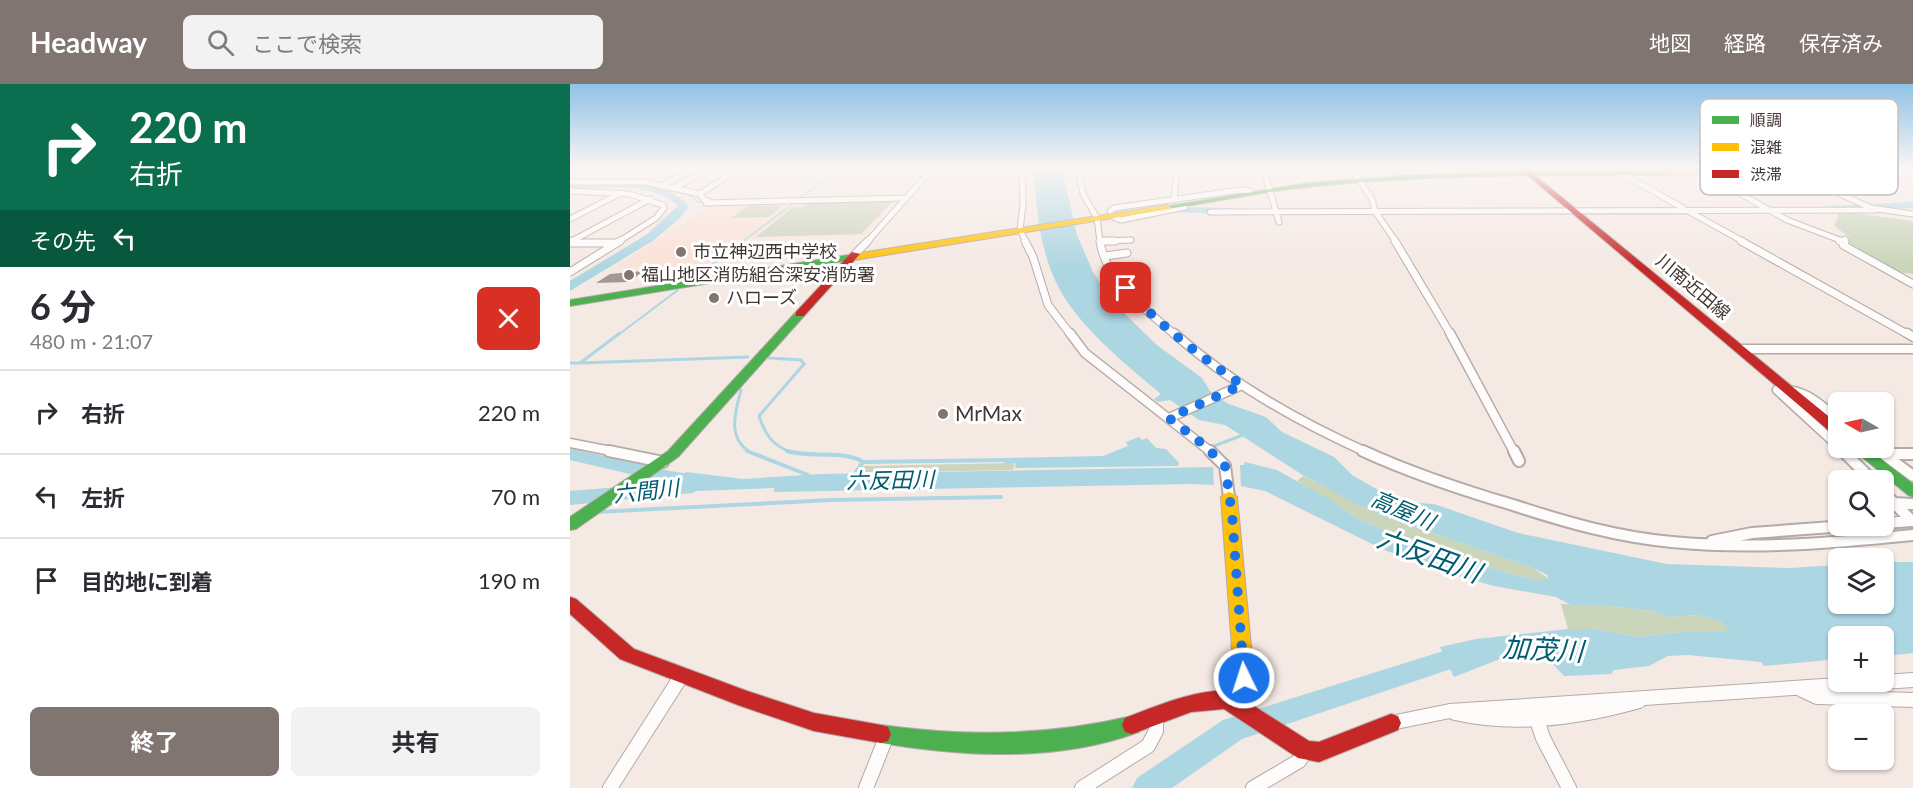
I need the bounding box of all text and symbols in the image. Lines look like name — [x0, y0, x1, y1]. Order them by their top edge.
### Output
search box — [183, 15, 603, 69]
text: Headway — [30, 25, 147, 59]
icon: search — [204, 26, 237, 59]
text: ここで検索 — [252, 30, 362, 57]
text: 地図 — [1649, 30, 1691, 55]
text: 経路 — [1724, 30, 1766, 55]
text: 保存済み — [1799, 30, 1883, 55]
legend — [1700, 99, 1898, 195]
text: 220 m — [129, 102, 247, 152]
icon: right — [30, 108, 108, 186]
text: 順調 — [1750, 110, 1782, 129]
text: 混雑 — [1750, 137, 1782, 156]
text: 右折 — [129, 157, 183, 190]
text: 渋滞 — [1750, 164, 1782, 183]
icon: left — [108, 222, 141, 255]
text: その先 — [30, 227, 96, 254]
place label: 市立神辺西中学校 — [693, 240, 837, 262]
marker: 市立神辺西中学校 — [674, 245, 688, 259]
street label: 川南近田線 — [1652, 249, 1735, 324]
pin — [1100, 262, 1151, 313]
place label: 福山地区消防組合深安消防署 — [641, 263, 875, 285]
marker: 福山地区消防組合深安消防署 — [622, 268, 636, 282]
icon: arrive — [1109, 271, 1142, 304]
text: 6 分 — [30, 284, 96, 328]
place label: ハローズ — [726, 286, 797, 308]
button: close — [477, 287, 540, 350]
marker: ハローズ — [707, 291, 721, 305]
text: 480 m · 21:07 — [30, 329, 153, 353]
north arrow — [1828, 392, 1894, 458]
map controls — [1828, 392, 1894, 770]
icon: right — [30, 396, 63, 429]
text: 220 m — [478, 399, 540, 426]
text: 右折 — [81, 400, 125, 427]
place label: MrMax — [955, 400, 1022, 425]
marker: MrMax — [936, 407, 950, 421]
water label: 六反田川 — [846, 465, 936, 494]
button: search — [1828, 470, 1894, 536]
water label: 六間川 — [612, 473, 682, 507]
icon: left — [30, 480, 63, 513]
text: 70 m — [491, 483, 540, 510]
text: 左折 — [81, 484, 125, 511]
water label: 高屋川 — [1368, 484, 1441, 536]
water label: 六反田川 — [1373, 521, 1489, 590]
button: layers — [1828, 548, 1894, 614]
icon: arrive — [30, 564, 63, 597]
text: 190 m — [478, 567, 540, 594]
text: 目的地に到着 — [81, 568, 213, 595]
button: + — [1828, 626, 1894, 692]
water label: 加茂川 — [1502, 630, 1587, 667]
position arrow — [1212, 646, 1276, 710]
button: − — [1828, 704, 1894, 770]
button: 終了 — [30, 707, 279, 776]
button: 共有 — [291, 707, 540, 776]

